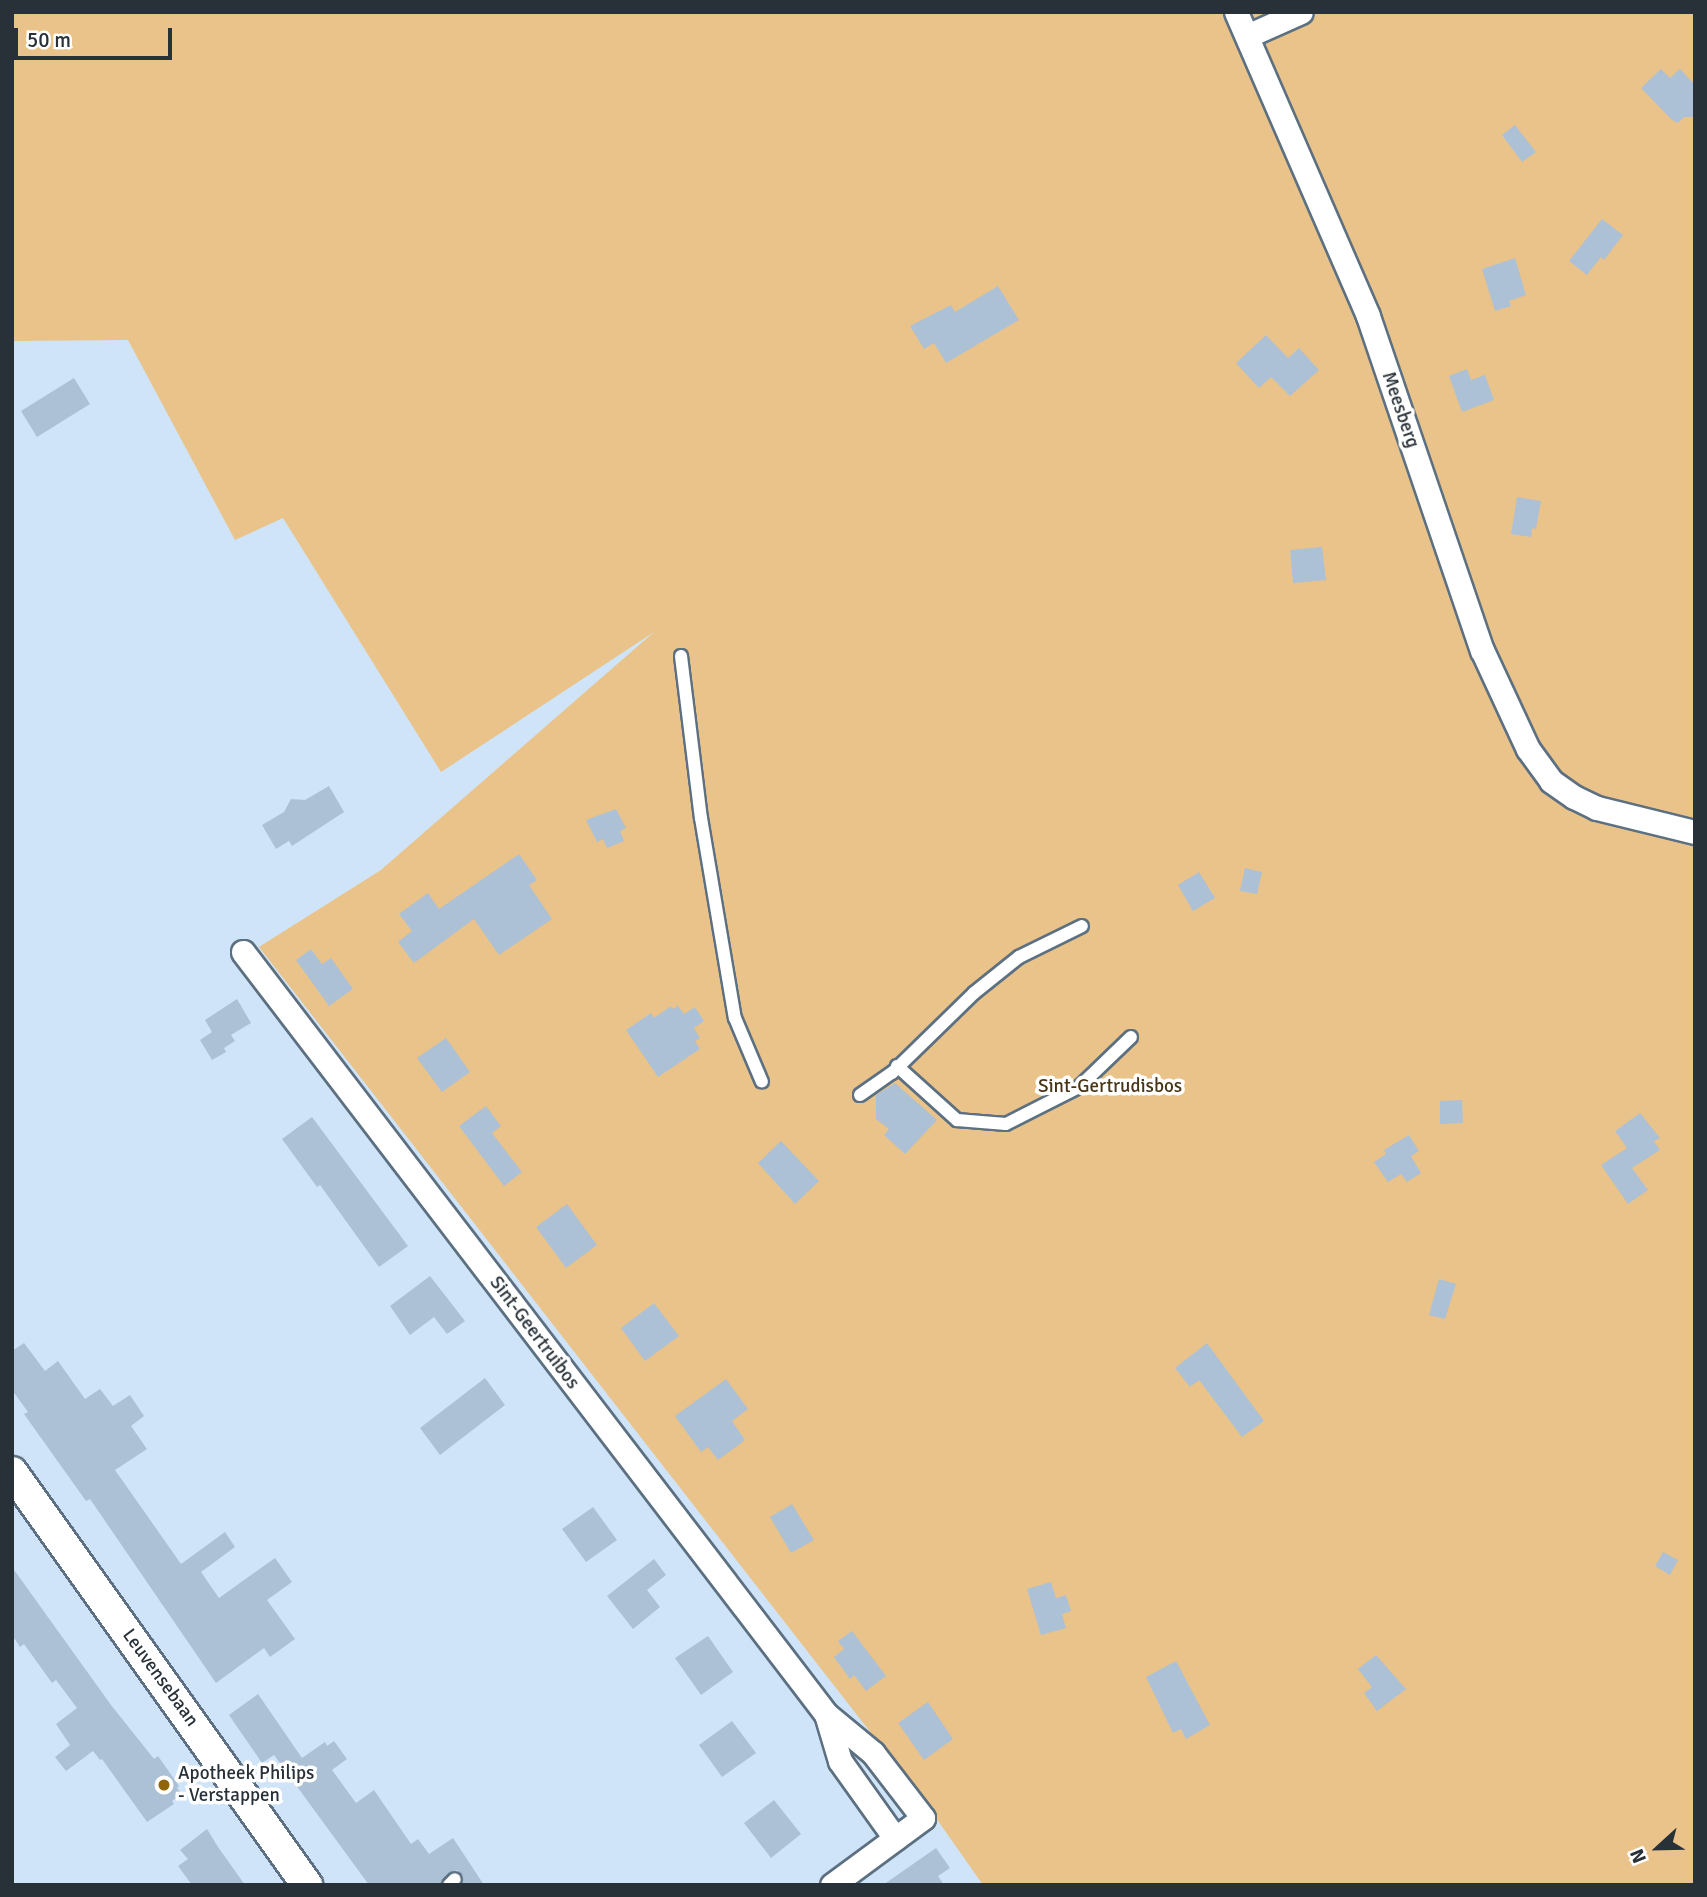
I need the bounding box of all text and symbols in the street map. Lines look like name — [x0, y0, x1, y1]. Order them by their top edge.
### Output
scale bar — [18, 14, 175, 58]
text: 50 m — [27, 27, 71, 53]
street label: Meesberg — [1376, 369, 1424, 451]
park label: Sint-Gertrudisbos — [1038, 1076, 1182, 1098]
street label: Sint-Geertruibos — [484, 1272, 584, 1394]
street label: Leuvensebaan — [117, 1625, 203, 1731]
place label: Apotheek Philips - Verstappen — [178, 1763, 314, 1807]
marker: Apotheek Philips - Verstappen — [156, 1777, 172, 1793]
north arrow — [1623, 1813, 1693, 1883]
text: N — [1625, 1845, 1652, 1866]

